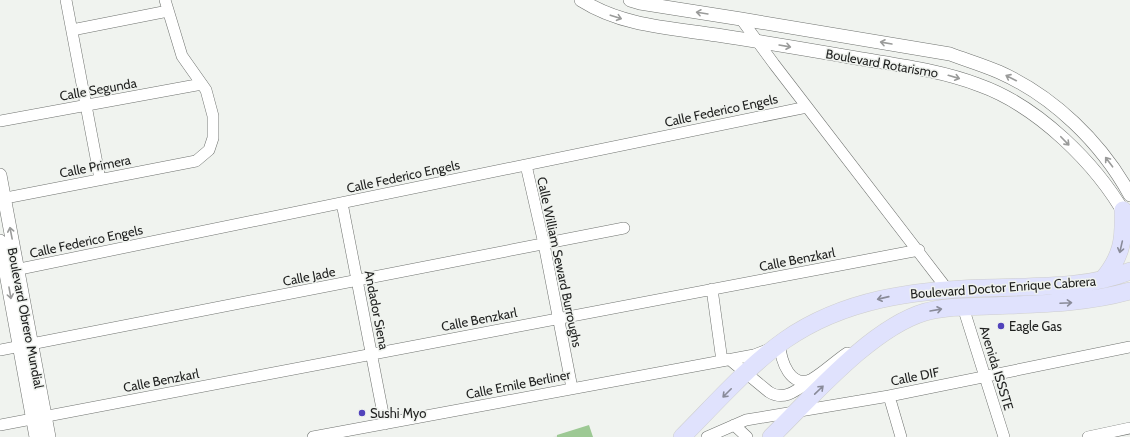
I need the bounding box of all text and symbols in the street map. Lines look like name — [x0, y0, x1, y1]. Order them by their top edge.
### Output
one-way arrow — [696, 9, 709, 17]
one-way arrow — [609, 14, 621, 22]
one-way arrow — [880, 39, 893, 47]
one-way arrow — [778, 42, 791, 50]
street label: Boulevard Rotarismo — [824, 45, 940, 81]
street label: Calle Segunda — [58, 74, 139, 104]
one-way arrow — [948, 74, 961, 81]
one-way arrow — [1005, 74, 1017, 81]
street label: Calle Federico Engels — [663, 90, 780, 130]
one-way arrow — [1060, 136, 1070, 146]
street label: Calle Primera — [58, 151, 133, 181]
street label: Calle Federico Engels — [345, 156, 462, 196]
one-way arrow — [1105, 156, 1113, 167]
street label: Calle William Seward Burroughs — [534, 175, 586, 349]
street label: Calle Federico Engels — [28, 221, 145, 261]
one-way arrow — [7, 227, 15, 240]
one-way arrow — [1116, 240, 1124, 253]
street label: Calle Benzkarl — [758, 244, 836, 274]
street label: Boulevard Obrero Mundial — [4, 246, 48, 390]
street label: Calle Jade — [281, 263, 337, 289]
street label: Andador Siena — [361, 269, 393, 352]
street label: Boulevard Doctor Enrique Cabrera — [910, 272, 1097, 301]
one-way arrow — [6, 286, 14, 299]
one-way arrow — [877, 295, 890, 303]
one-way arrow — [1059, 299, 1072, 306]
street label: Calle Benzkarl — [440, 304, 518, 334]
one-way arrow — [929, 306, 942, 314]
place label: Eagle Gas — [1009, 318, 1062, 334]
marker: Eagle Gas — [996, 321, 1006, 331]
street label: Avenida ISSSTE — [977, 324, 1017, 412]
street label: Calle DIF — [889, 363, 941, 389]
street label: Calle Benzkarl — [122, 365, 200, 395]
street label: Calle Emile Berliner — [464, 366, 572, 402]
one-way arrow — [814, 385, 824, 395]
one-way arrow — [722, 388, 732, 398]
place label: Sushi Myo — [370, 405, 426, 421]
marker: Sushi Myo — [357, 408, 367, 418]

